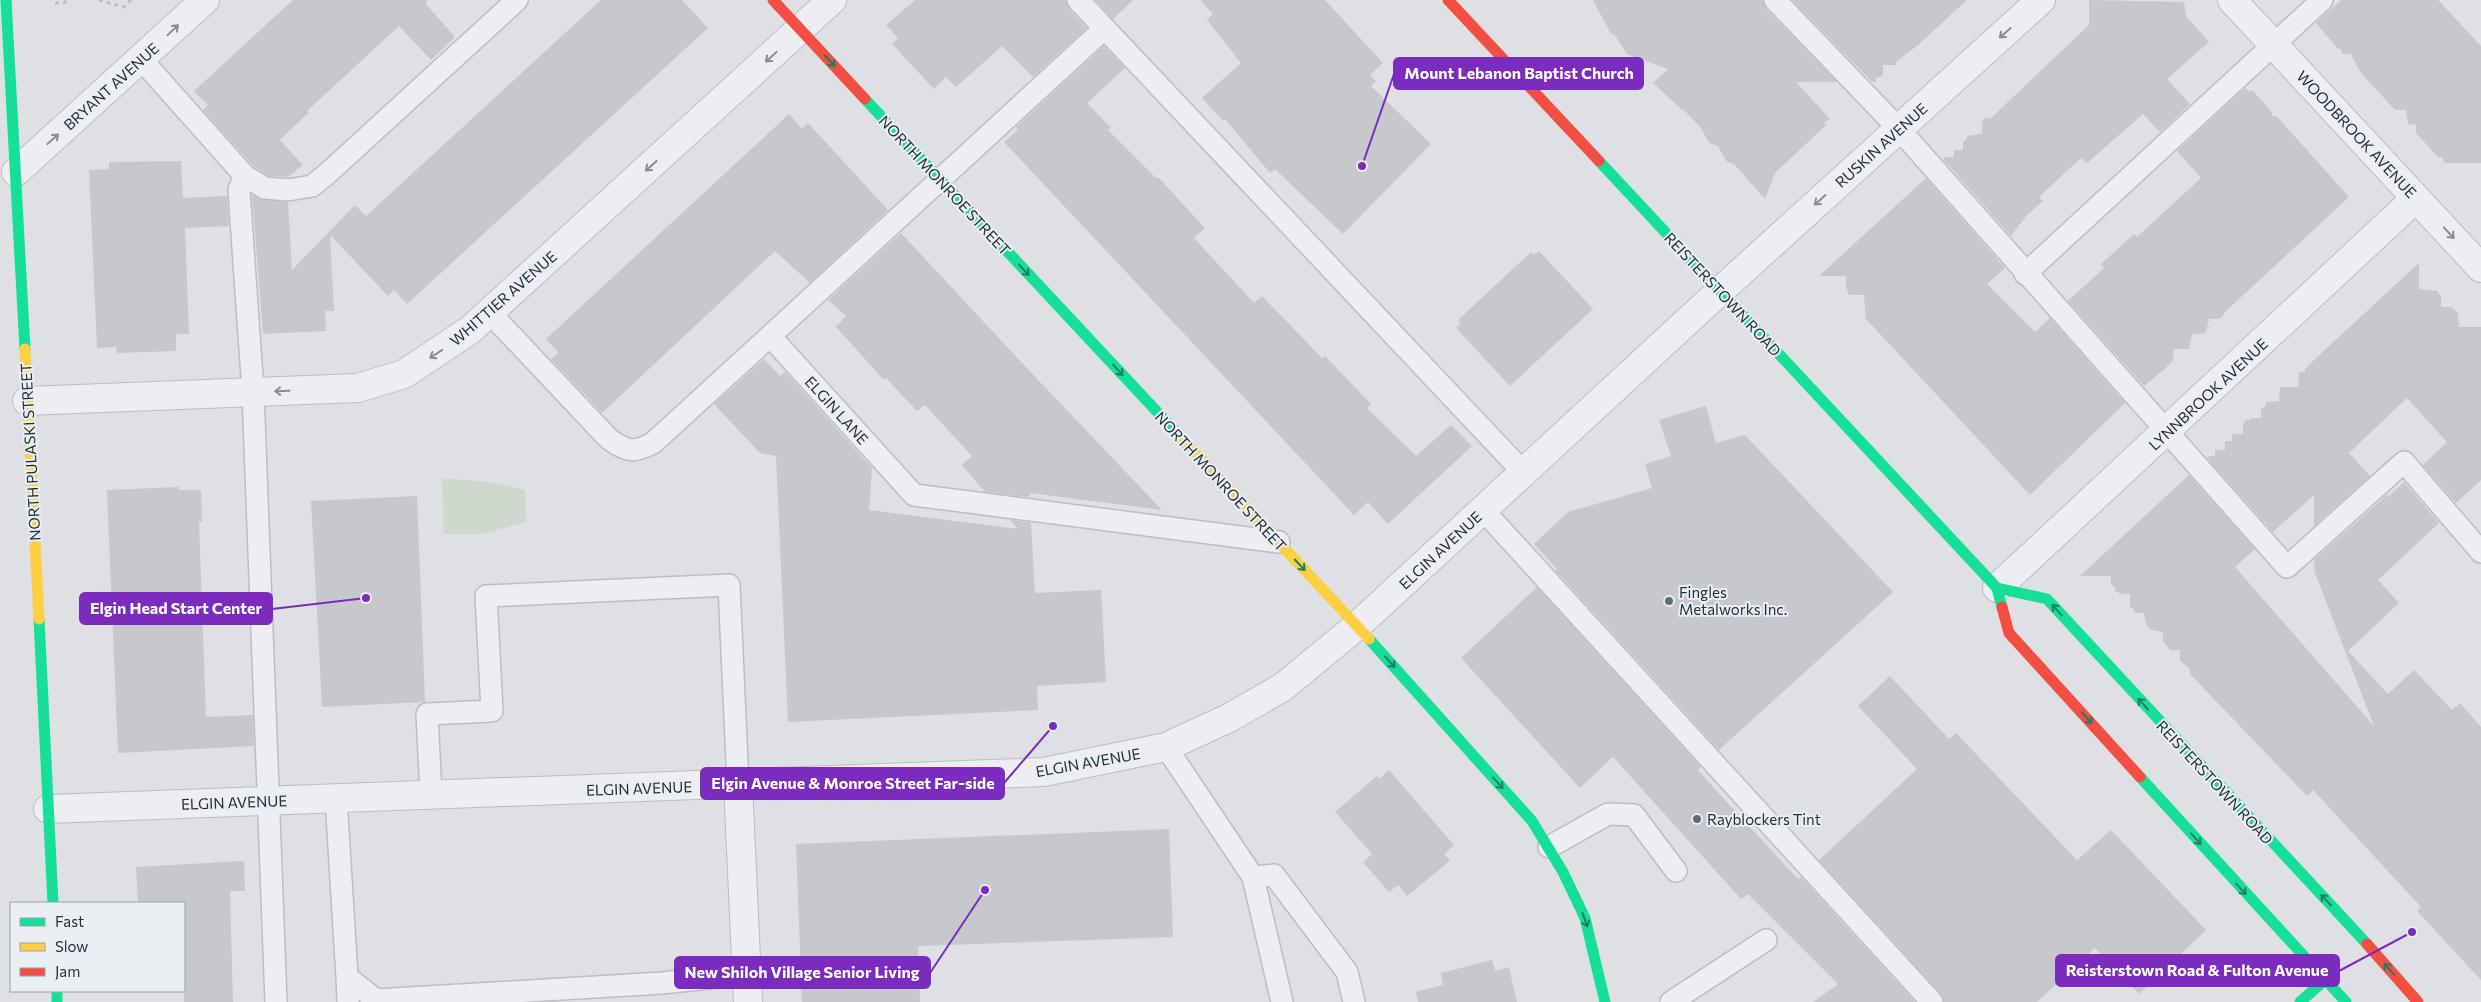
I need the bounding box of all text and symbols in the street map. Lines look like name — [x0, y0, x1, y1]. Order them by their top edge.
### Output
one-way arrow — [166, 24, 179, 36]
one-way arrow — [1999, 27, 2012, 39]
street label: BRYANT AVENUE — [60, 39, 162, 133]
one-way arrow — [764, 51, 777, 63]
one-way arrow — [824, 55, 836, 68]
callout: Mount Lebanon Baptist Church — [1394, 58, 1643, 89]
text: Mount Lebanon Baptist Church — [1404, 63, 1634, 82]
street label: WOODBROOK AVENUE — [2293, 67, 2421, 201]
street label: RUSKIN AVENUE — [1831, 99, 1931, 191]
street label: NORTH MONROE STREET — [876, 111, 1015, 259]
one-way arrow — [46, 133, 59, 145]
one-way arrow — [644, 160, 657, 172]
one-way arrow — [1813, 195, 1826, 206]
one-way arrow — [2443, 227, 2455, 240]
street label: REISTERSTOWN ROAD — [1661, 228, 1785, 360]
street label: WHITTIER AVENUE — [446, 247, 560, 349]
one-way arrow — [1018, 263, 1030, 276]
street label: LYNNBROOK AVENUE — [2145, 334, 2271, 454]
one-way arrow — [430, 349, 444, 359]
street label: NORTH PULASKI STREET — [16, 362, 44, 541]
one-way arrow — [1112, 363, 1124, 376]
street label: ELGIN LANE — [802, 372, 872, 448]
one-way arrow — [274, 387, 290, 396]
street label: NORTH MONROE STREET — [1152, 407, 1291, 555]
street label: ELGIN AVENUE — [1395, 507, 1485, 593]
one-way arrow — [1294, 559, 1306, 572]
place label: Fingles Metalworks Inc. — [1679, 583, 1787, 618]
callout: Elgin Head Start Center — [80, 593, 272, 624]
marker: Fingles Metalworks Inc. — [1663, 595, 1675, 607]
text: Elgin Head Start Center — [90, 598, 262, 617]
one-way arrow — [2051, 604, 2063, 616]
one-way arrow — [1384, 656, 1396, 669]
one-way arrow — [2137, 697, 2149, 710]
one-way arrow — [2081, 712, 2093, 725]
street label: REISTERSTOWN ROAD — [2153, 716, 2277, 848]
street label: ELGIN AVENUE — [1034, 744, 1142, 780]
callout: Elgin Avenue & Monroe Street Far-side — [701, 768, 1004, 799]
text: Elgin Avenue & Monroe Street Far-side — [711, 773, 995, 792]
street label: ELGIN AVENUE — [586, 777, 692, 799]
one-way arrow — [1493, 777, 1504, 790]
street label: ELGIN AVENUE — [181, 791, 287, 813]
place label: Rayblockers Tint — [1707, 810, 1821, 828]
marker: Rayblockers Tint — [1691, 813, 1703, 825]
one-way arrow — [2190, 832, 2202, 845]
one-way arrow — [2235, 882, 2247, 895]
one-way arrow — [2320, 894, 2332, 906]
legend — [10, 902, 185, 992]
one-way arrow — [1581, 911, 1590, 927]
text: Fast — [55, 912, 84, 930]
text: Slow — [55, 937, 88, 955]
callout: Reisterstown Road & Fulton Avenue — [2056, 955, 2339, 986]
callout: New Shiloh Village Senior Living — [675, 957, 930, 988]
text: Reisterstown Road & Fulton Avenue — [2066, 960, 2328, 979]
text: Jam — [55, 962, 80, 980]
text: New Shiloh Village Senior Living — [684, 962, 920, 981]
one-way arrow — [2383, 962, 2395, 975]

